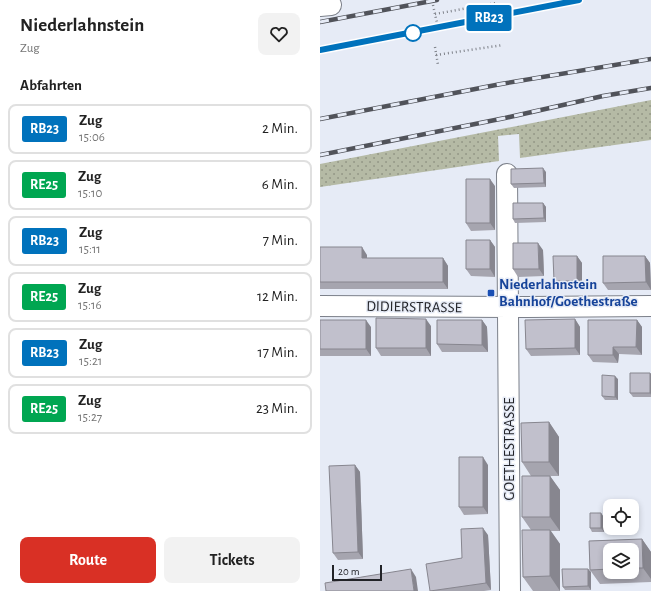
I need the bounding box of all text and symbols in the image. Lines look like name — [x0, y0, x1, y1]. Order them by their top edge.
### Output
line badge: RB23 — [461, 5, 517, 31]
text: RB23 — [475, 11, 504, 25]
button: heart — [258, 13, 300, 55]
text: Niederlahnstein — [20, 16, 144, 35]
unlabelled marker — [404, 24, 422, 42]
text: Zug — [20, 42, 40, 55]
text: Abfahrten — [20, 78, 82, 93]
text: Zug — [79, 113, 102, 128]
text: 2 Min. — [262, 121, 298, 136]
text: RB23 — [30, 122, 59, 136]
text: 15:06 — [79, 131, 105, 144]
text: Zug — [78, 169, 101, 184]
text: 6 Min. — [262, 177, 298, 192]
text: RE25 — [30, 178, 58, 192]
text: 15:10 — [78, 187, 102, 200]
text: Zug — [79, 225, 102, 240]
text: 7 Min. — [263, 233, 298, 248]
text: RB23 — [30, 234, 59, 248]
text: 15:11 — [79, 243, 101, 256]
place label: Niederlahnstein Bahnhof/Goethestraße — [499, 277, 638, 309]
text: Zug — [78, 281, 101, 296]
marker: Niederlahnstein Bahnhof/Goethestraße — [486, 288, 496, 298]
text: 12 Min. — [257, 289, 298, 304]
text: RE25 — [30, 290, 58, 304]
text: 15:16 — [78, 299, 102, 312]
street label: DIDIERSTRASSE — [366, 299, 462, 315]
text: Zug — [79, 337, 102, 352]
text: 17 Min. — [257, 345, 298, 360]
text: RB23 — [30, 346, 59, 360]
text: 15:21 — [79, 355, 102, 368]
text: Zug — [78, 393, 101, 408]
street label: GOETHESTRASSE — [502, 397, 517, 501]
text: 23 Min. — [256, 401, 298, 416]
text: RE25 — [30, 402, 58, 416]
text: 15:27 — [78, 411, 102, 424]
map controls — [603, 499, 639, 579]
button: locate — [603, 499, 639, 535]
button: Route — [20, 537, 156, 583]
button: Tickets — [164, 537, 300, 583]
button: layers — [603, 543, 639, 579]
scale bar — [332, 563, 382, 582]
text: 20 m — [338, 566, 359, 577]

